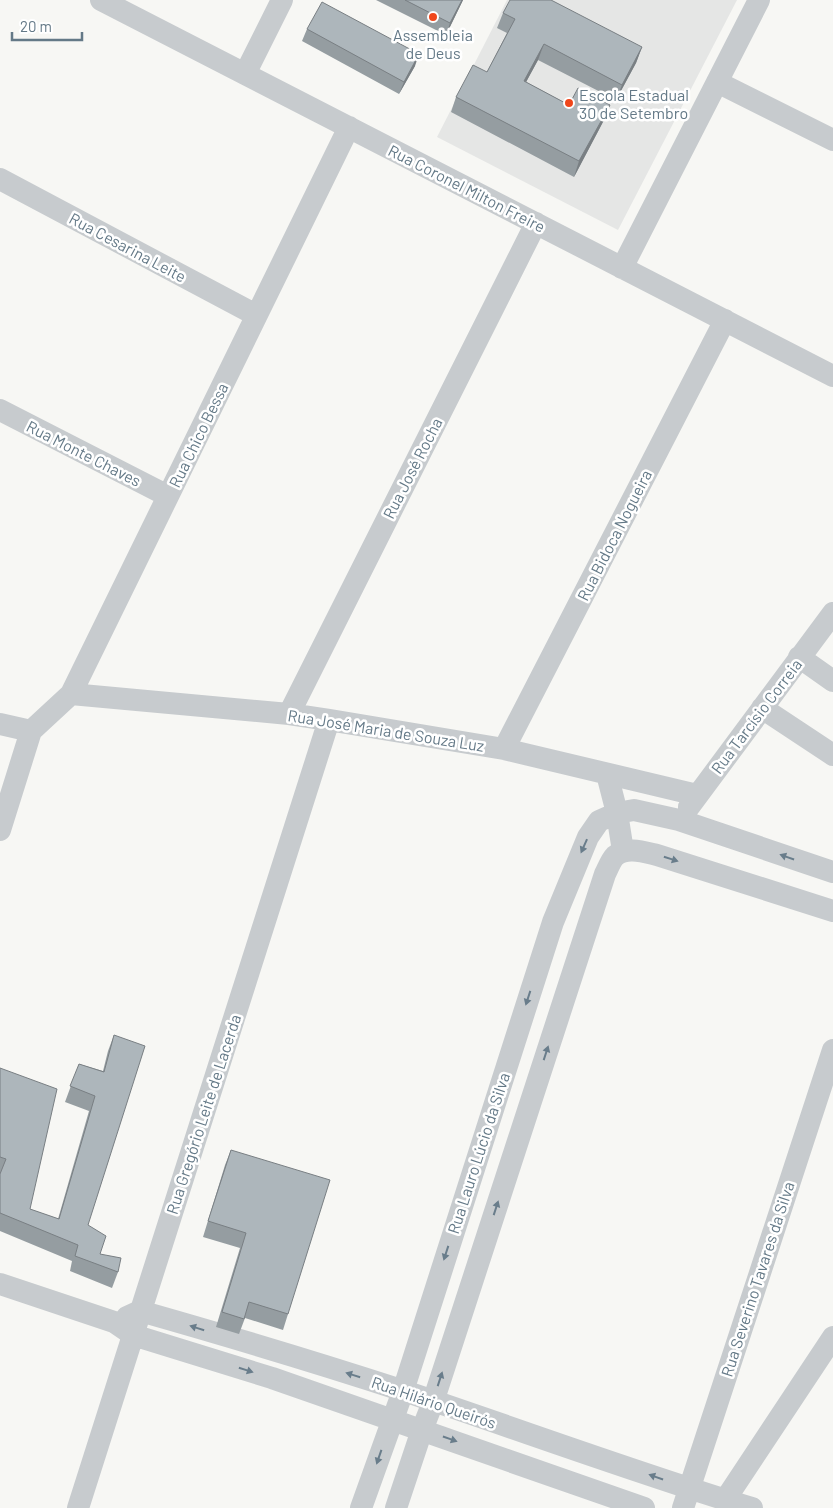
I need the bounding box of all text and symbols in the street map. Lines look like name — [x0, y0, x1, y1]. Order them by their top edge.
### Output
scale bar — [12, 10, 82, 42]
marker: Assembleia de Deus — [427, 11, 439, 23]
text: 20 m — [20, 17, 52, 35]
place label: Assembleia de Deus — [393, 25, 473, 62]
place label: Escola Estadual 30 de Setembro — [579, 85, 689, 122]
marker: Escola Estadual 30 de Setembro — [563, 97, 575, 109]
street label: Rua Coronel Milton Freire — [385, 140, 549, 236]
street label: Rua Cesarina Leite — [66, 208, 190, 286]
street label: Rua Chico Bessa — [164, 380, 232, 490]
street label: Rua José Rocha — [378, 414, 446, 522]
street label: Rua Monte Chaves — [24, 416, 144, 490]
street label: Rua Bidoca Nogueira — [573, 466, 655, 604]
street label: Rua Tarcísio Correia — [707, 655, 805, 777]
street label: Rua José Maria de Souza Luz — [287, 705, 485, 755]
one-way arrow — [580, 839, 588, 853]
one-way arrow — [779, 852, 794, 860]
one-way arrow — [664, 855, 679, 863]
one-way arrow — [524, 991, 532, 1006]
street label: Rua Gregório Leite de Lacerda — [162, 1012, 244, 1216]
one-way arrow — [543, 1046, 551, 1061]
street label: Rua Lauro Lúcio da Silva — [443, 1070, 513, 1236]
street label: Rua Severino Tavares da Silva — [716, 1179, 798, 1379]
one-way arrow — [492, 1200, 500, 1215]
one-way arrow — [442, 1246, 450, 1261]
one-way arrow — [190, 1323, 205, 1331]
one-way arrow — [239, 1366, 254, 1374]
one-way arrow — [345, 1371, 360, 1378]
one-way arrow — [437, 1371, 445, 1386]
street label: Rua Hilário Queirós — [369, 1372, 499, 1432]
one-way arrow — [443, 1436, 458, 1444]
one-way arrow — [375, 1450, 383, 1465]
one-way arrow — [648, 1473, 663, 1481]

